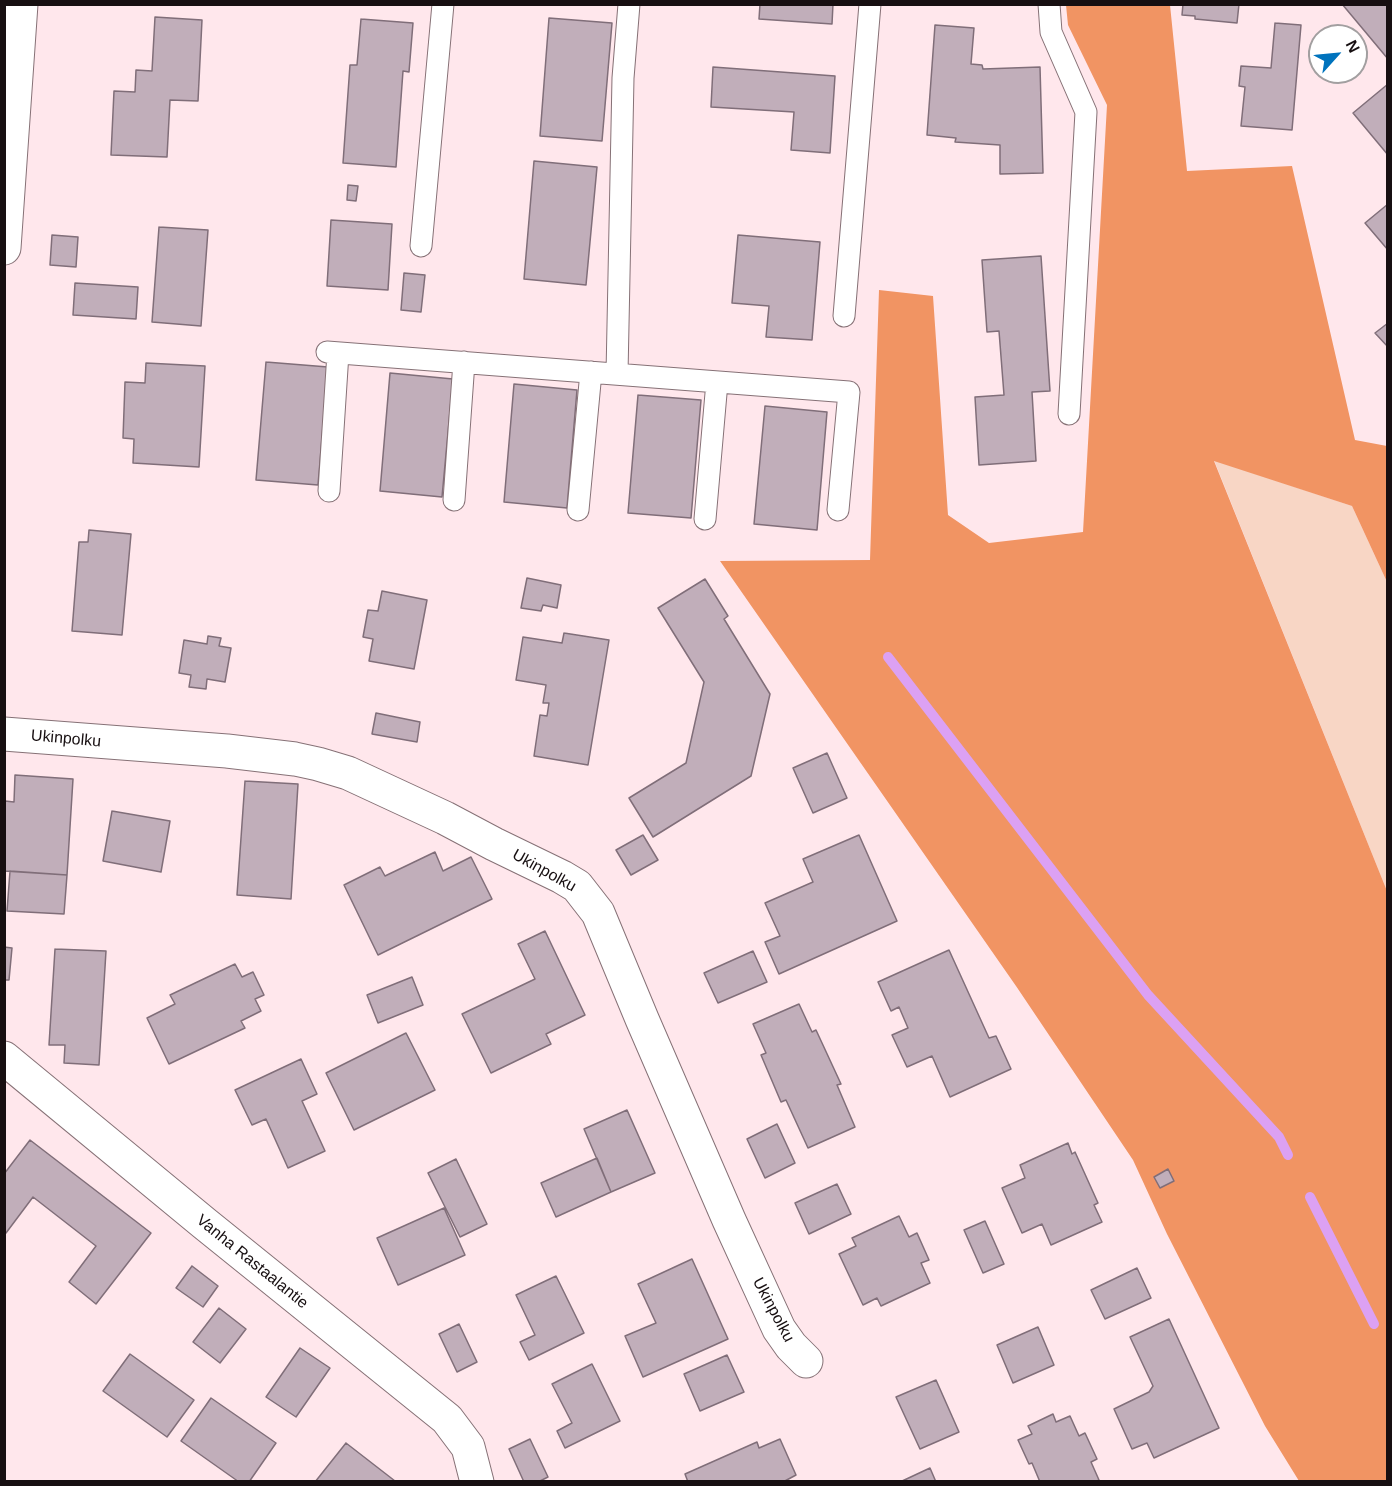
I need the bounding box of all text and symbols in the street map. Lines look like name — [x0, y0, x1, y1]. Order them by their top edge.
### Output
north arrow — [1308, 24, 1368, 84]
text: N — [1343, 37, 1363, 56]
street label: Ukinpolku — [30, 726, 102, 752]
street label: Ukinpolku — [509, 846, 579, 896]
street label: Vanha Rastaalantie — [192, 1211, 312, 1313]
street label: Ukinpolku — [748, 1274, 798, 1346]

